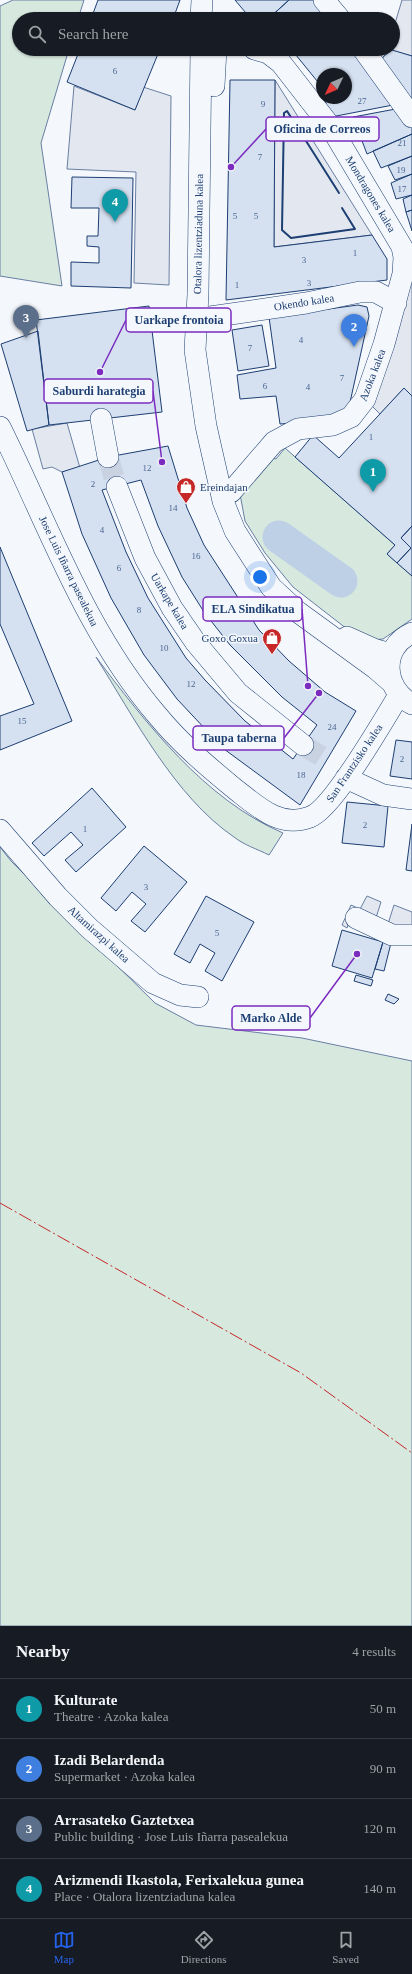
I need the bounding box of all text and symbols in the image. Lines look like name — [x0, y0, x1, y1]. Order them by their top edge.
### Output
search box — [12, 12, 400, 56]
icon: search — [26, 23, 48, 45]
text: Search here — [58, 26, 128, 42]
house number: 6 — [113, 66, 118, 76]
north arrow — [316, 68, 352, 104]
house number: 27 — [358, 96, 367, 106]
house number: 9 — [261, 99, 266, 109]
callout: Oficina de Correos — [266, 117, 379, 141]
text: Oficina de Correos — [273, 122, 371, 136]
house number: 21 — [398, 138, 407, 148]
house number: 7 — [258, 152, 263, 162]
street label: Mondragones kalea — [344, 154, 398, 234]
house number: 19 — [397, 165, 406, 175]
street label: Otalora lizentziaduna kalea — [191, 174, 205, 294]
house number: 17 — [398, 184, 407, 194]
pin: 4 — [102, 189, 128, 222]
house number: 5 — [233, 211, 238, 221]
house number: 5 — [254, 211, 259, 221]
house number: 1 — [353, 248, 357, 258]
house number: 3 — [302, 255, 307, 265]
house number: 3 — [307, 278, 312, 288]
house number: 1 — [235, 280, 239, 290]
street label: Okendo kalea — [273, 291, 335, 313]
pin: 3 — [13, 305, 39, 338]
callout: Uarkape frontoia — [126, 308, 231, 332]
text: Uarkape frontoia — [135, 313, 223, 327]
pin: 2 — [341, 314, 367, 347]
house number: 4 — [299, 335, 304, 345]
house number: 7 — [248, 343, 253, 353]
street label: Azoka kalea — [357, 347, 387, 403]
house number: 7 — [340, 373, 345, 383]
callout: Saburdi harategia — [44, 379, 153, 403]
house number: 6 — [263, 381, 268, 391]
house number: 4 — [306, 382, 311, 392]
text: Saburdi harategia — [52, 384, 146, 398]
house number: 1 — [369, 432, 373, 442]
pin: 1 — [360, 459, 386, 492]
house number: 12 — [143, 463, 152, 473]
shop icon: Ereindajan — [175, 476, 197, 504]
house number: 2 — [91, 479, 95, 489]
place label: Ereindajan — [200, 481, 248, 493]
house number: 14 — [169, 503, 178, 513]
street label: Jose Luis Iñarra pasealekua — [37, 514, 101, 628]
house number: 4 — [100, 525, 105, 535]
house number: 16 — [192, 551, 201, 561]
house number: 6 — [117, 563, 122, 573]
your location — [250, 567, 270, 587]
street label: Uarkape kalea — [149, 571, 191, 631]
callout: ELA Sindikatua — [203, 597, 302, 621]
text: ELA Sindikatua — [211, 602, 295, 616]
house number: 8 — [137, 605, 142, 615]
shop icon: Goxo Goxua — [261, 627, 283, 655]
place label: Goxo Goxua — [201, 632, 258, 644]
house number: 10 — [160, 643, 169, 653]
house number: 12 — [187, 679, 196, 689]
house number: 15 — [18, 716, 27, 726]
street label: San Frantzisko kalea — [323, 722, 385, 804]
house number: 24 — [328, 722, 337, 732]
callout: Taupa taberna — [193, 726, 284, 750]
text: Taupa taberna — [201, 731, 277, 745]
house number: 2 — [400, 754, 404, 764]
house number: 18 — [297, 770, 306, 780]
house number: 2 — [363, 820, 367, 830]
house number: 1 — [83, 824, 87, 834]
house number: 3 — [144, 882, 149, 892]
street label: Altamirazpi kalea — [66, 903, 132, 965]
house number: 5 — [215, 928, 220, 938]
callout: Marko Alde — [232, 1006, 310, 1030]
text: Marko Alde — [240, 1011, 303, 1025]
text: Nearby — [16, 1642, 70, 1661]
text: 4 results — [352, 1644, 396, 1659]
text: Kulturate — [54, 1692, 117, 1708]
text: 1 — [26, 1701, 32, 1716]
text: 50 m — [370, 1701, 396, 1716]
text: Theatre · Azoka kalea — [54, 1709, 168, 1724]
text: Izadi Belardenda — [54, 1752, 164, 1768]
text: 2 — [26, 1761, 32, 1776]
text: 90 m — [370, 1761, 396, 1776]
text: Supermarket · Azoka kalea — [54, 1769, 195, 1784]
text: Arrasateko Gaztetxea — [54, 1812, 194, 1828]
text: 3 — [26, 1821, 32, 1836]
text: 120 m — [363, 1821, 396, 1836]
text: Public building · Jose Luis Iñarra pasealekua — [54, 1829, 288, 1844]
text: Arizmendi Ikastola, Ferixalekua gunea — [54, 1872, 304, 1888]
text: 4 — [26, 1881, 32, 1896]
text: 140 m — [363, 1881, 396, 1896]
text: Place · Otalora lizentziaduna kalea — [54, 1889, 235, 1904]
tab: Map — [53, 1929, 75, 1965]
tab: Directions — [181, 1929, 226, 1965]
tab: Saved — [332, 1929, 359, 1965]

